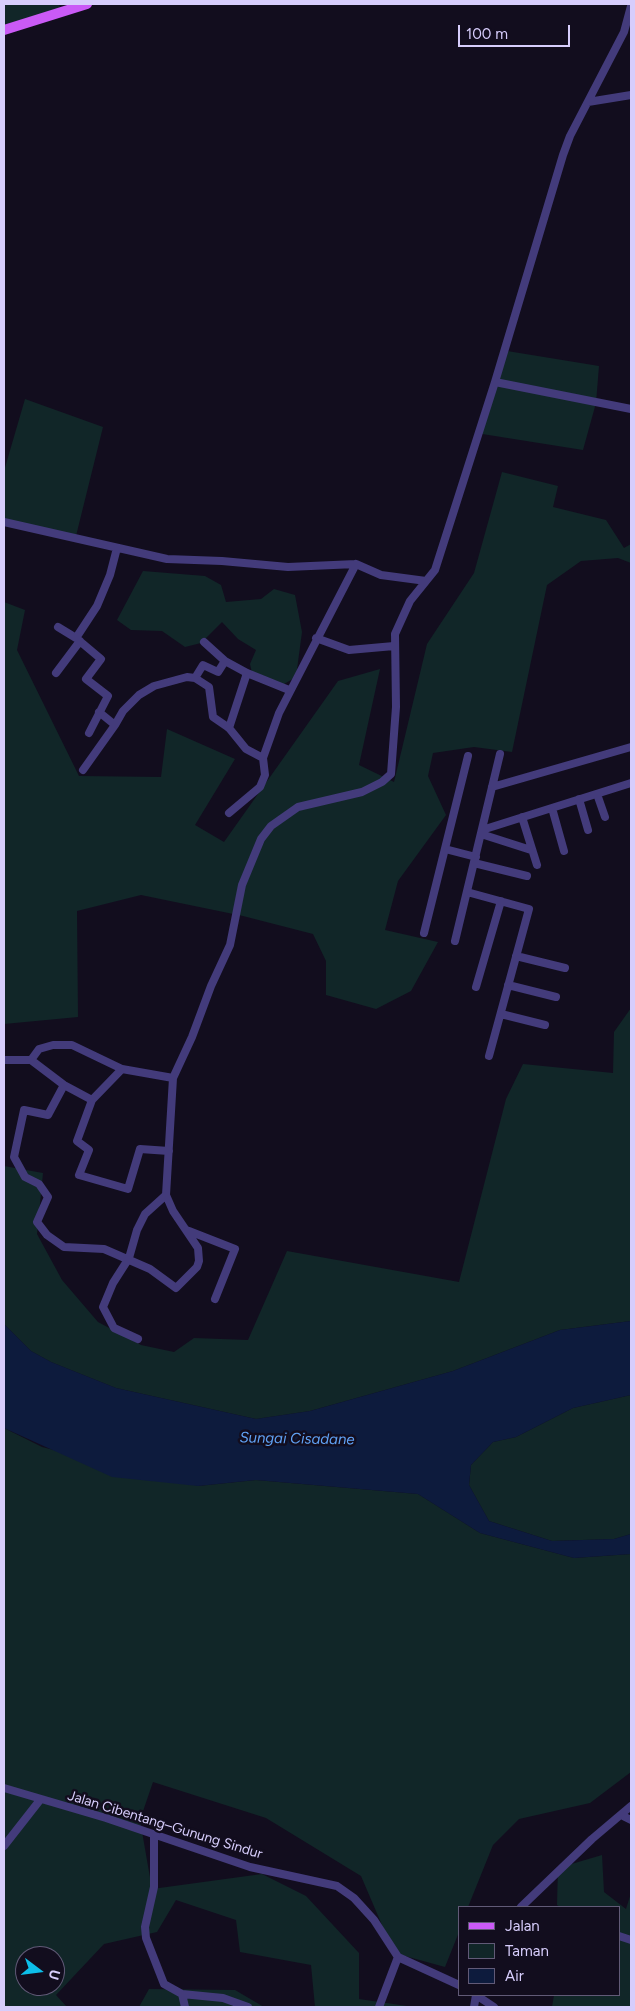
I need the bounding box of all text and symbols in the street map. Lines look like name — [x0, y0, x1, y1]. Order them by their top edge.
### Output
scale bar — [460, 15, 572, 47]
text: 100 m — [466, 25, 508, 43]
water label: Sungai Cisadane — [239, 1429, 355, 1449]
street label: Jalan Cibentang–Gunung Sindur — [66, 1787, 264, 1863]
legend — [458, 1906, 620, 1996]
text: Jalan — [505, 1917, 540, 1935]
text: Taman — [505, 1942, 549, 1960]
north arrow — [15, 1946, 65, 1996]
text: Air — [505, 1967, 524, 1985]
text: U — [45, 1968, 63, 1982]

